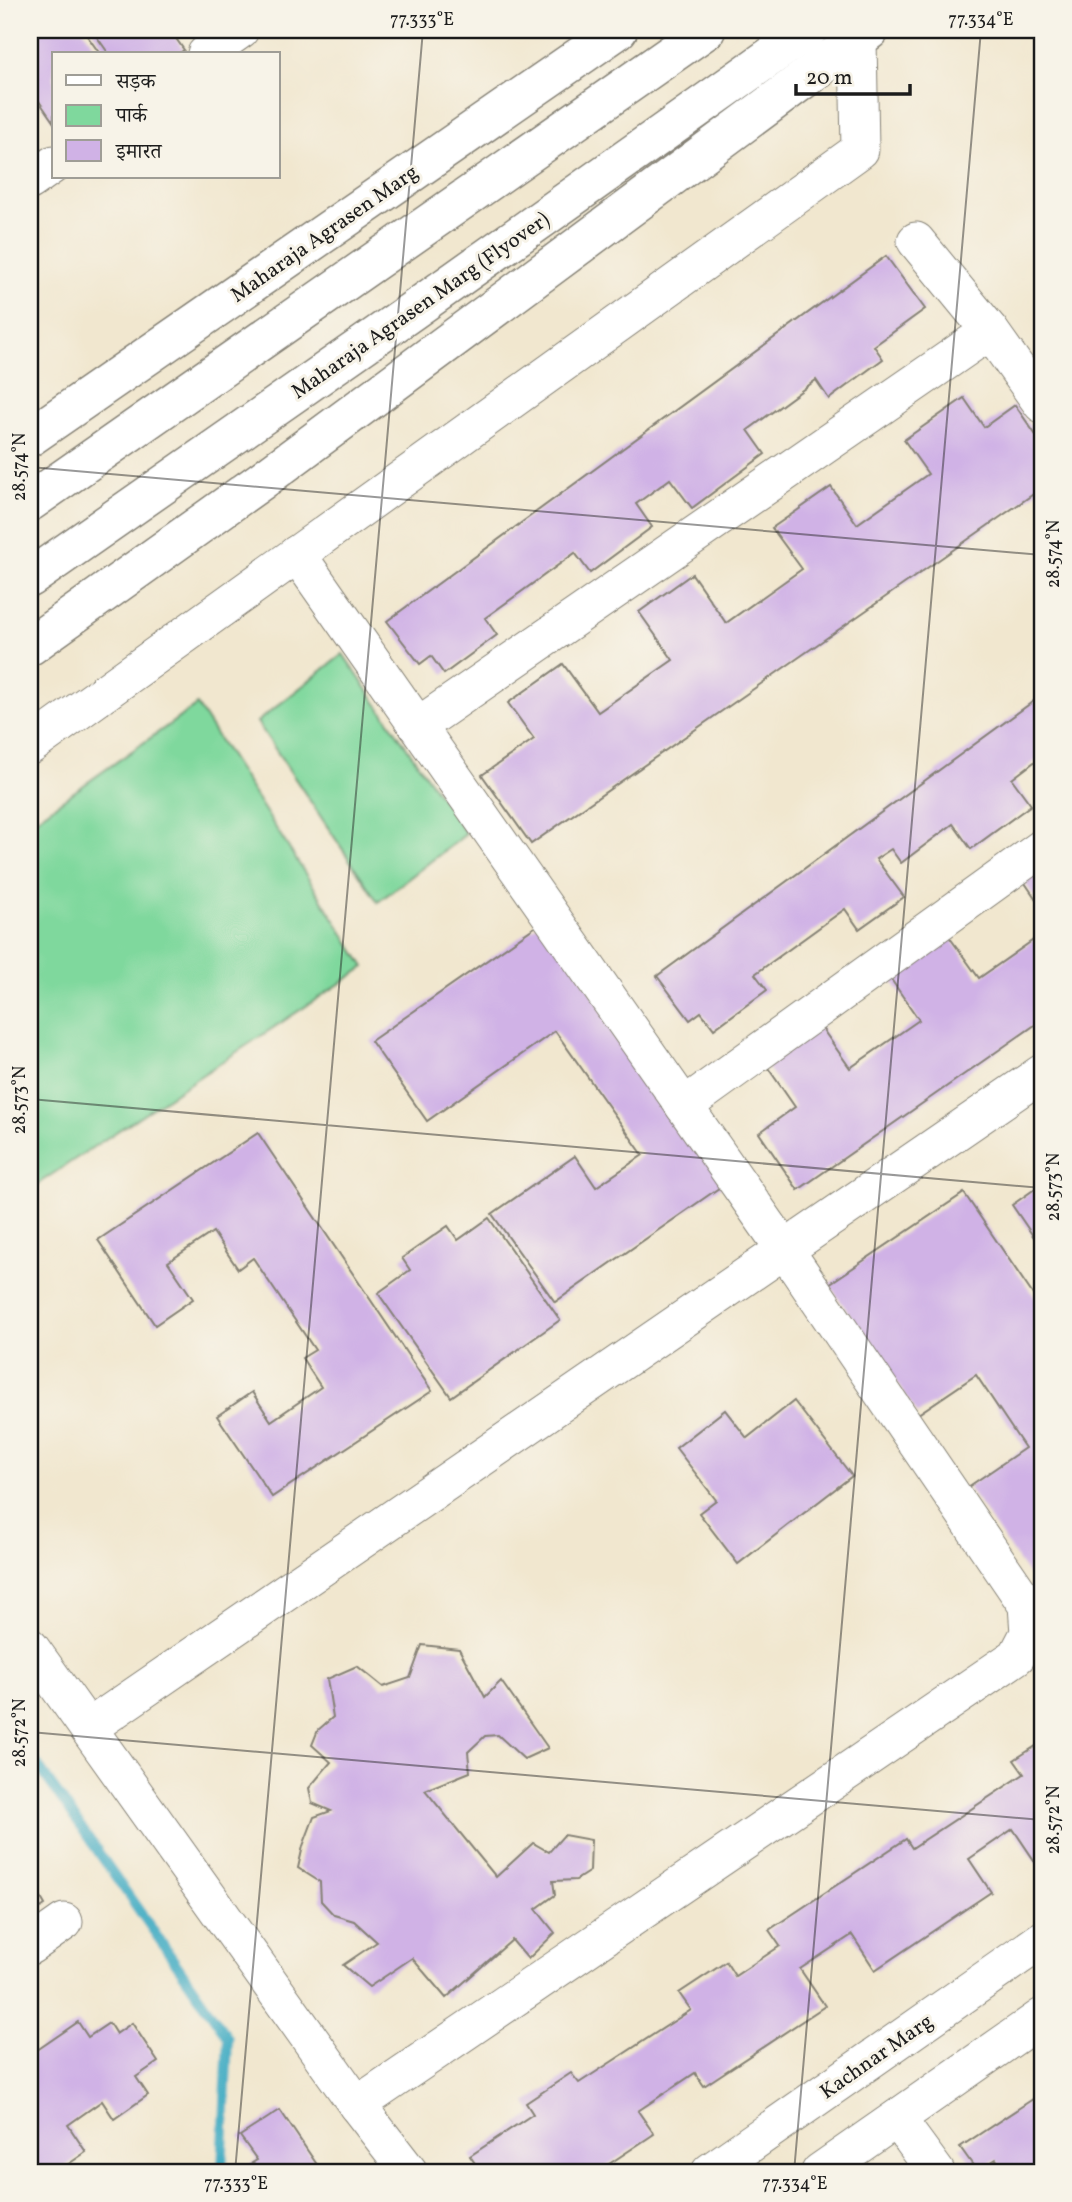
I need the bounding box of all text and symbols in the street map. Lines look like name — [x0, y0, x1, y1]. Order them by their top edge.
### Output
text: 77.333°E — [390, 8, 454, 33]
text: 77.334°E — [948, 8, 1014, 33]
legend — [52, 52, 280, 178]
scale bar — [796, 52, 909, 96]
text: 20 m — [806, 64, 852, 93]
text: सड़क — [115, 68, 156, 97]
text: पार्क — [115, 102, 148, 131]
text: इमारत — [115, 138, 163, 167]
street label: Maharaja Agrasen Marg — [225, 158, 424, 310]
street label: Maharaja Agrasen Marg (Flyover) — [286, 206, 556, 407]
text: 28.574°N — [8, 433, 33, 501]
text: 28.574°N — [1042, 520, 1067, 588]
text: 28.573°N — [8, 1066, 33, 1134]
text: 28.573°N — [1042, 1153, 1067, 1221]
text: 28.572°N — [8, 1698, 33, 1768]
text: 28.572°N — [1042, 1785, 1067, 1855]
street label: Kachnar Marg — [815, 2008, 939, 2107]
text: 77.333°E — [204, 2172, 268, 2197]
text: 77.334°E — [762, 2172, 828, 2197]

